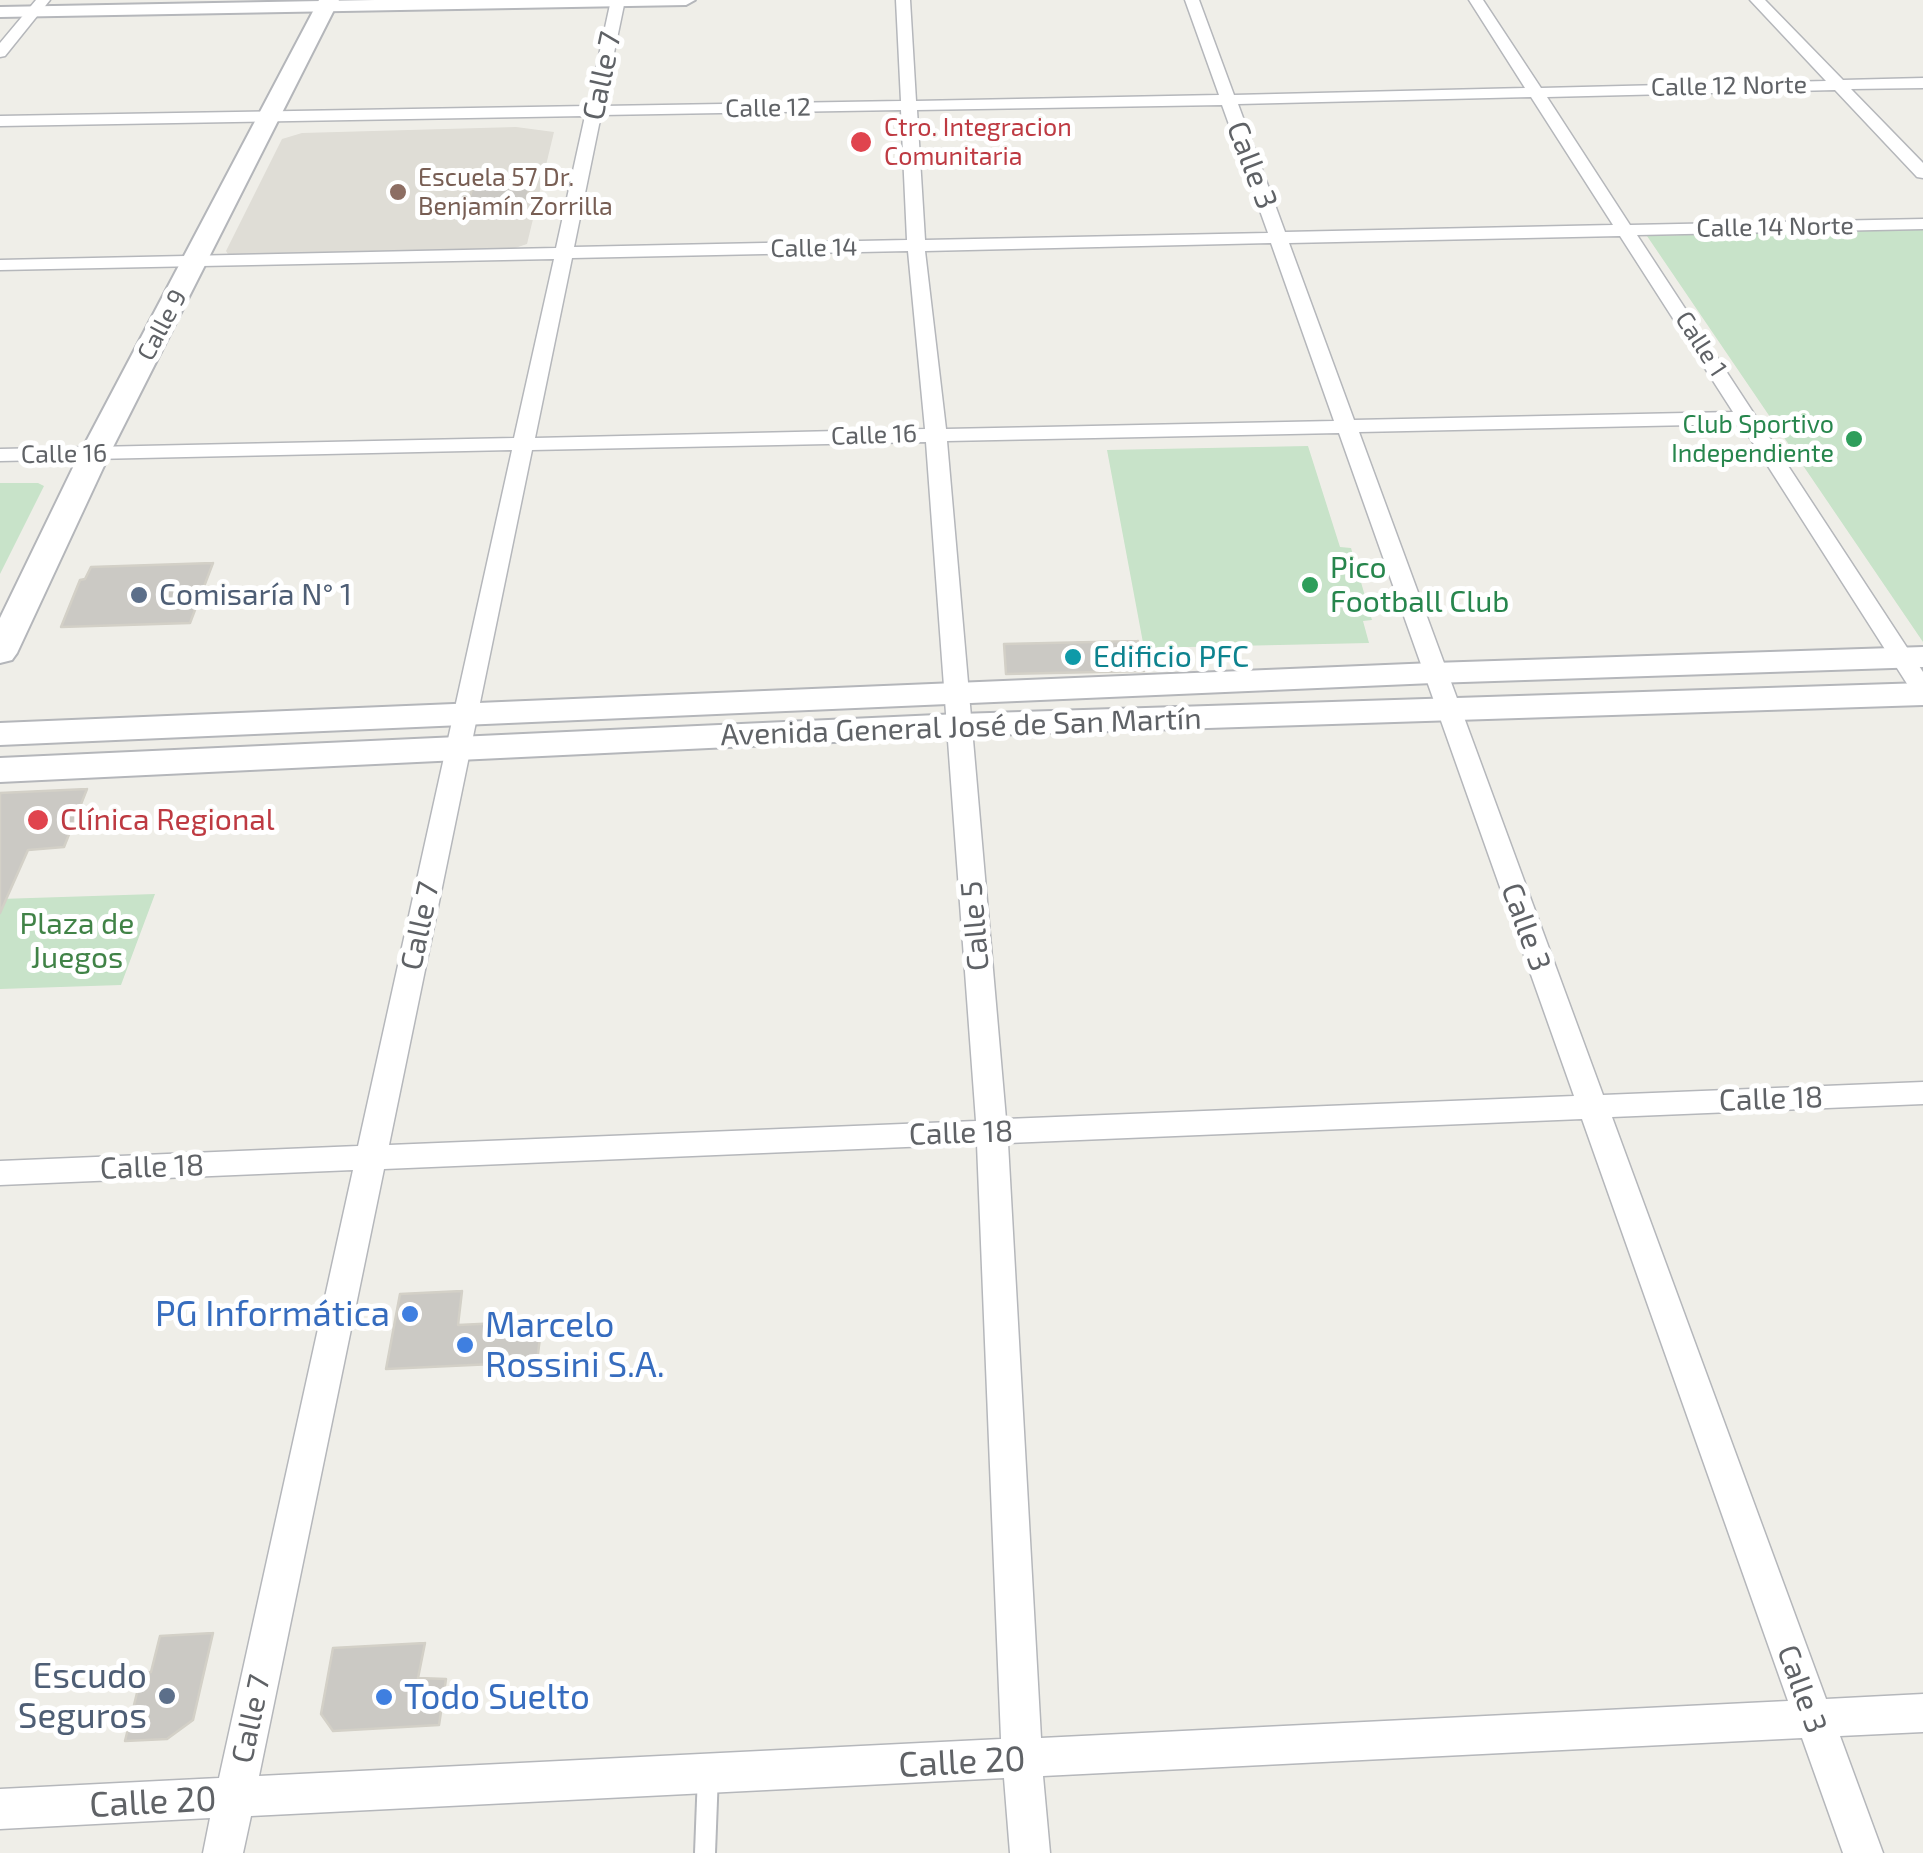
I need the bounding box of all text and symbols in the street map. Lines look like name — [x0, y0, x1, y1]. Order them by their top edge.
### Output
street label: Calle 7 — [575, 28, 629, 124]
street label: Calle 12 Norte — [1651, 70, 1807, 102]
street label: Calle 12 — [725, 92, 811, 124]
place label: Ctro. Integracion Comunitaria — [884, 113, 1072, 172]
street label: Calle 3 — [1219, 116, 1285, 214]
marker: Ctro. Integracion Comunitaria — [848, 129, 874, 155]
place label: Escuela 57 Dr. Benjamín Zorrilla — [418, 163, 613, 222]
marker: Escuela 57 Dr. Benjamín Zorrilla — [387, 181, 409, 203]
street label: Calle 14 Norte — [1696, 211, 1854, 243]
street label: Calle 14 — [770, 232, 858, 264]
street label: Calle 9 — [131, 284, 193, 366]
street label: Calle 1 — [1669, 306, 1733, 382]
place label: Club Sportivo Independiente — [1671, 410, 1834, 469]
street label: Calle 16 — [830, 419, 918, 451]
marker: Club Sportivo Independiente — [1843, 428, 1865, 450]
street label: Calle 16 — [21, 438, 107, 470]
place label: Pico Football Club — [1330, 550, 1509, 620]
marker: Pico Football Club — [1299, 574, 1321, 596]
place label: Comisaría N° 1 — [159, 577, 352, 613]
marker: Comisaría N° 1 — [128, 584, 150, 606]
place label: Edificio PFC — [1093, 639, 1249, 675]
marker: Edificio PFC — [1062, 646, 1084, 668]
street label: Avenida General José de San Martín — [720, 701, 1202, 753]
place label: Clínica Regional — [60, 802, 275, 838]
marker: Clínica Regional — [25, 807, 51, 833]
street label: Calle 7 — [393, 878, 447, 974]
street label: Calle 3 — [1494, 878, 1558, 976]
street label: Calle 5 — [953, 879, 997, 973]
park label: Plaza de Juegos — [20, 906, 134, 976]
street label: Calle 18 — [1718, 1079, 1824, 1119]
street label: Calle 18 — [908, 1113, 1014, 1153]
street label: Calle 18 — [99, 1147, 205, 1187]
place label: PG Informática — [155, 1293, 390, 1335]
marker: PG Informática — [399, 1303, 421, 1325]
place label: Marcelo Rossini S.A. — [485, 1304, 665, 1386]
marker: Marcelo Rossini S.A. — [454, 1334, 476, 1356]
street label: Calle 3 — [1770, 1640, 1834, 1738]
place label: Escudo Seguros — [18, 1655, 147, 1737]
street label: Calle 7 — [224, 1671, 278, 1767]
place label: Todo Suelto — [404, 1676, 590, 1718]
marker: Escudo Seguros — [156, 1685, 178, 1707]
marker: Todo Suelto — [373, 1686, 395, 1708]
street label: Calle 20 — [897, 1738, 1027, 1786]
street label: Calle 20 — [88, 1778, 218, 1826]

